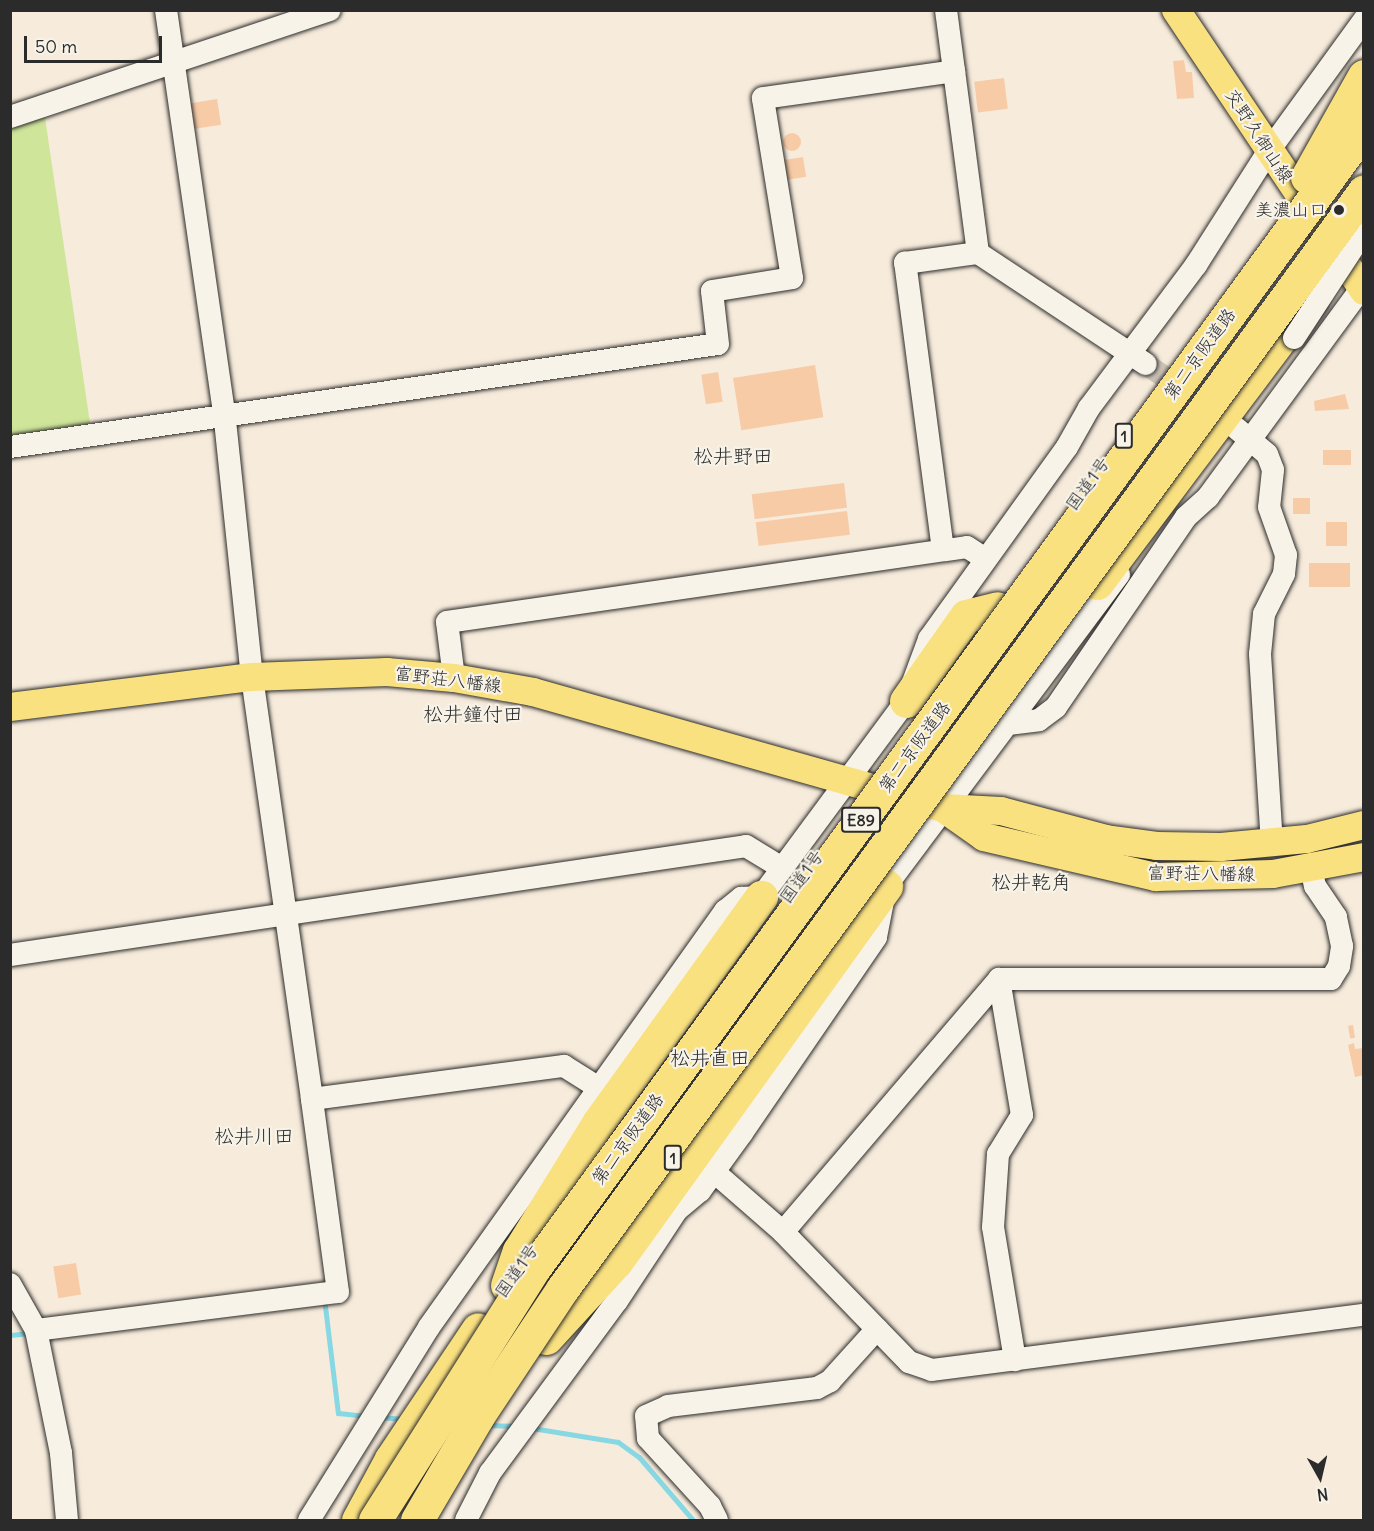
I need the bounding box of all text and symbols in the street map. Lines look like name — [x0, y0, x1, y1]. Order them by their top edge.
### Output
scale bar — [27, 24, 165, 62]
text: 50 m — [35, 35, 77, 58]
street label: 交野久御山線 — [1221, 85, 1297, 187]
place label: 美濃山口 — [1255, 199, 1327, 221]
marker: 美濃山口 — [1332, 203, 1346, 217]
street label: 第二京阪道路 — [1160, 304, 1240, 404]
road number: 1 — [1114, 423, 1134, 449]
district label: 松井野田 — [693, 443, 773, 467]
street label: 国道1号 — [1061, 453, 1115, 515]
street label: 富野荘八幡線 — [393, 663, 503, 697]
street label: 第二京阪道路 — [875, 697, 955, 797]
district label: 松井鐘付田 — [423, 701, 523, 725]
road number: E89 — [840, 807, 882, 833]
street label: 国道1号 — [775, 846, 829, 908]
street label: 富野荘八幡線 — [1147, 862, 1255, 886]
district label: 松井乾角 — [991, 869, 1071, 893]
district label: 松井直田 — [670, 1045, 750, 1069]
street label: 第二京阪道路 — [588, 1089, 668, 1189]
district label: 松井川田 — [214, 1123, 294, 1147]
road number: 1 — [662, 1145, 684, 1171]
street label: 国道1号 — [491, 1240, 543, 1302]
north arrow — [1290, 1447, 1350, 1507]
text: N — [1316, 1484, 1329, 1505]

